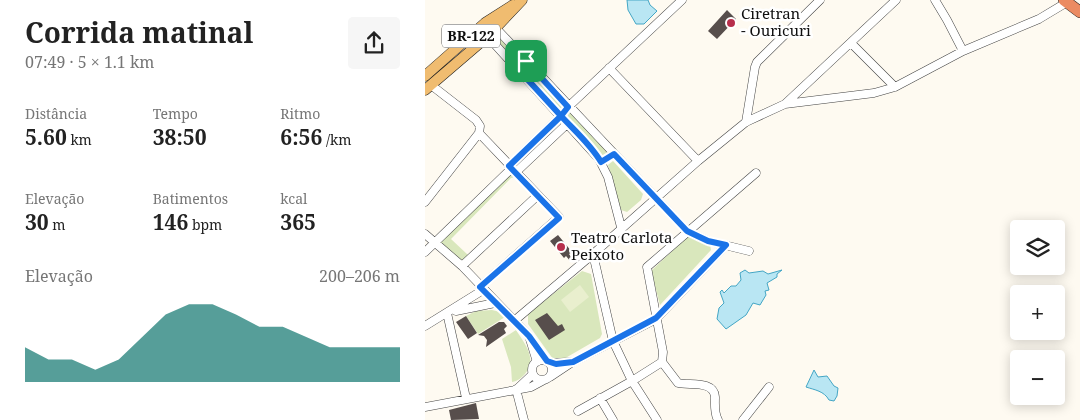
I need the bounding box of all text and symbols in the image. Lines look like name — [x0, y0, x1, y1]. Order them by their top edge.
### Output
place label: Ciretran - Ouricuri — [741, 3, 811, 40]
text: Corrida matinal — [25, 13, 253, 51]
button: share — [348, 17, 400, 69]
marker: Ciretran - Ouricuri — [725, 17, 737, 29]
road number: BR-122 — [442, 24, 500, 48]
pin — [505, 40, 547, 82]
icon: arrive — [512, 47, 540, 75]
text: 07:49 · 5 × 1.1 km — [25, 51, 154, 73]
text: Distância — [25, 104, 87, 123]
text: Tempo — [153, 104, 198, 123]
text: Ritmo — [280, 104, 320, 123]
text: 5.60 — [25, 123, 67, 151]
text: 38:50 — [153, 123, 207, 151]
text: 6:56 — [280, 123, 322, 151]
text: km — [67, 130, 92, 149]
text: /km — [322, 130, 351, 149]
text: Elevação — [25, 189, 84, 208]
text: Batimentos — [153, 189, 228, 208]
text: kcal — [280, 189, 307, 208]
text: 30 — [25, 208, 49, 236]
text: 146 — [153, 208, 188, 236]
text: 365 — [280, 208, 316, 236]
text: m — [49, 215, 66, 234]
text: bpm — [188, 215, 222, 234]
map controls — [1010, 220, 1065, 405]
button: layers — [1010, 220, 1065, 275]
place label: Teatro Carlota Peixoto — [571, 227, 673, 264]
marker: Teatro Carlota Peixoto — [555, 241, 567, 253]
text: Elevação — [25, 265, 93, 287]
text: 200–206 m — [319, 265, 400, 287]
button: + — [1010, 285, 1065, 340]
button: − — [1010, 350, 1065, 405]

